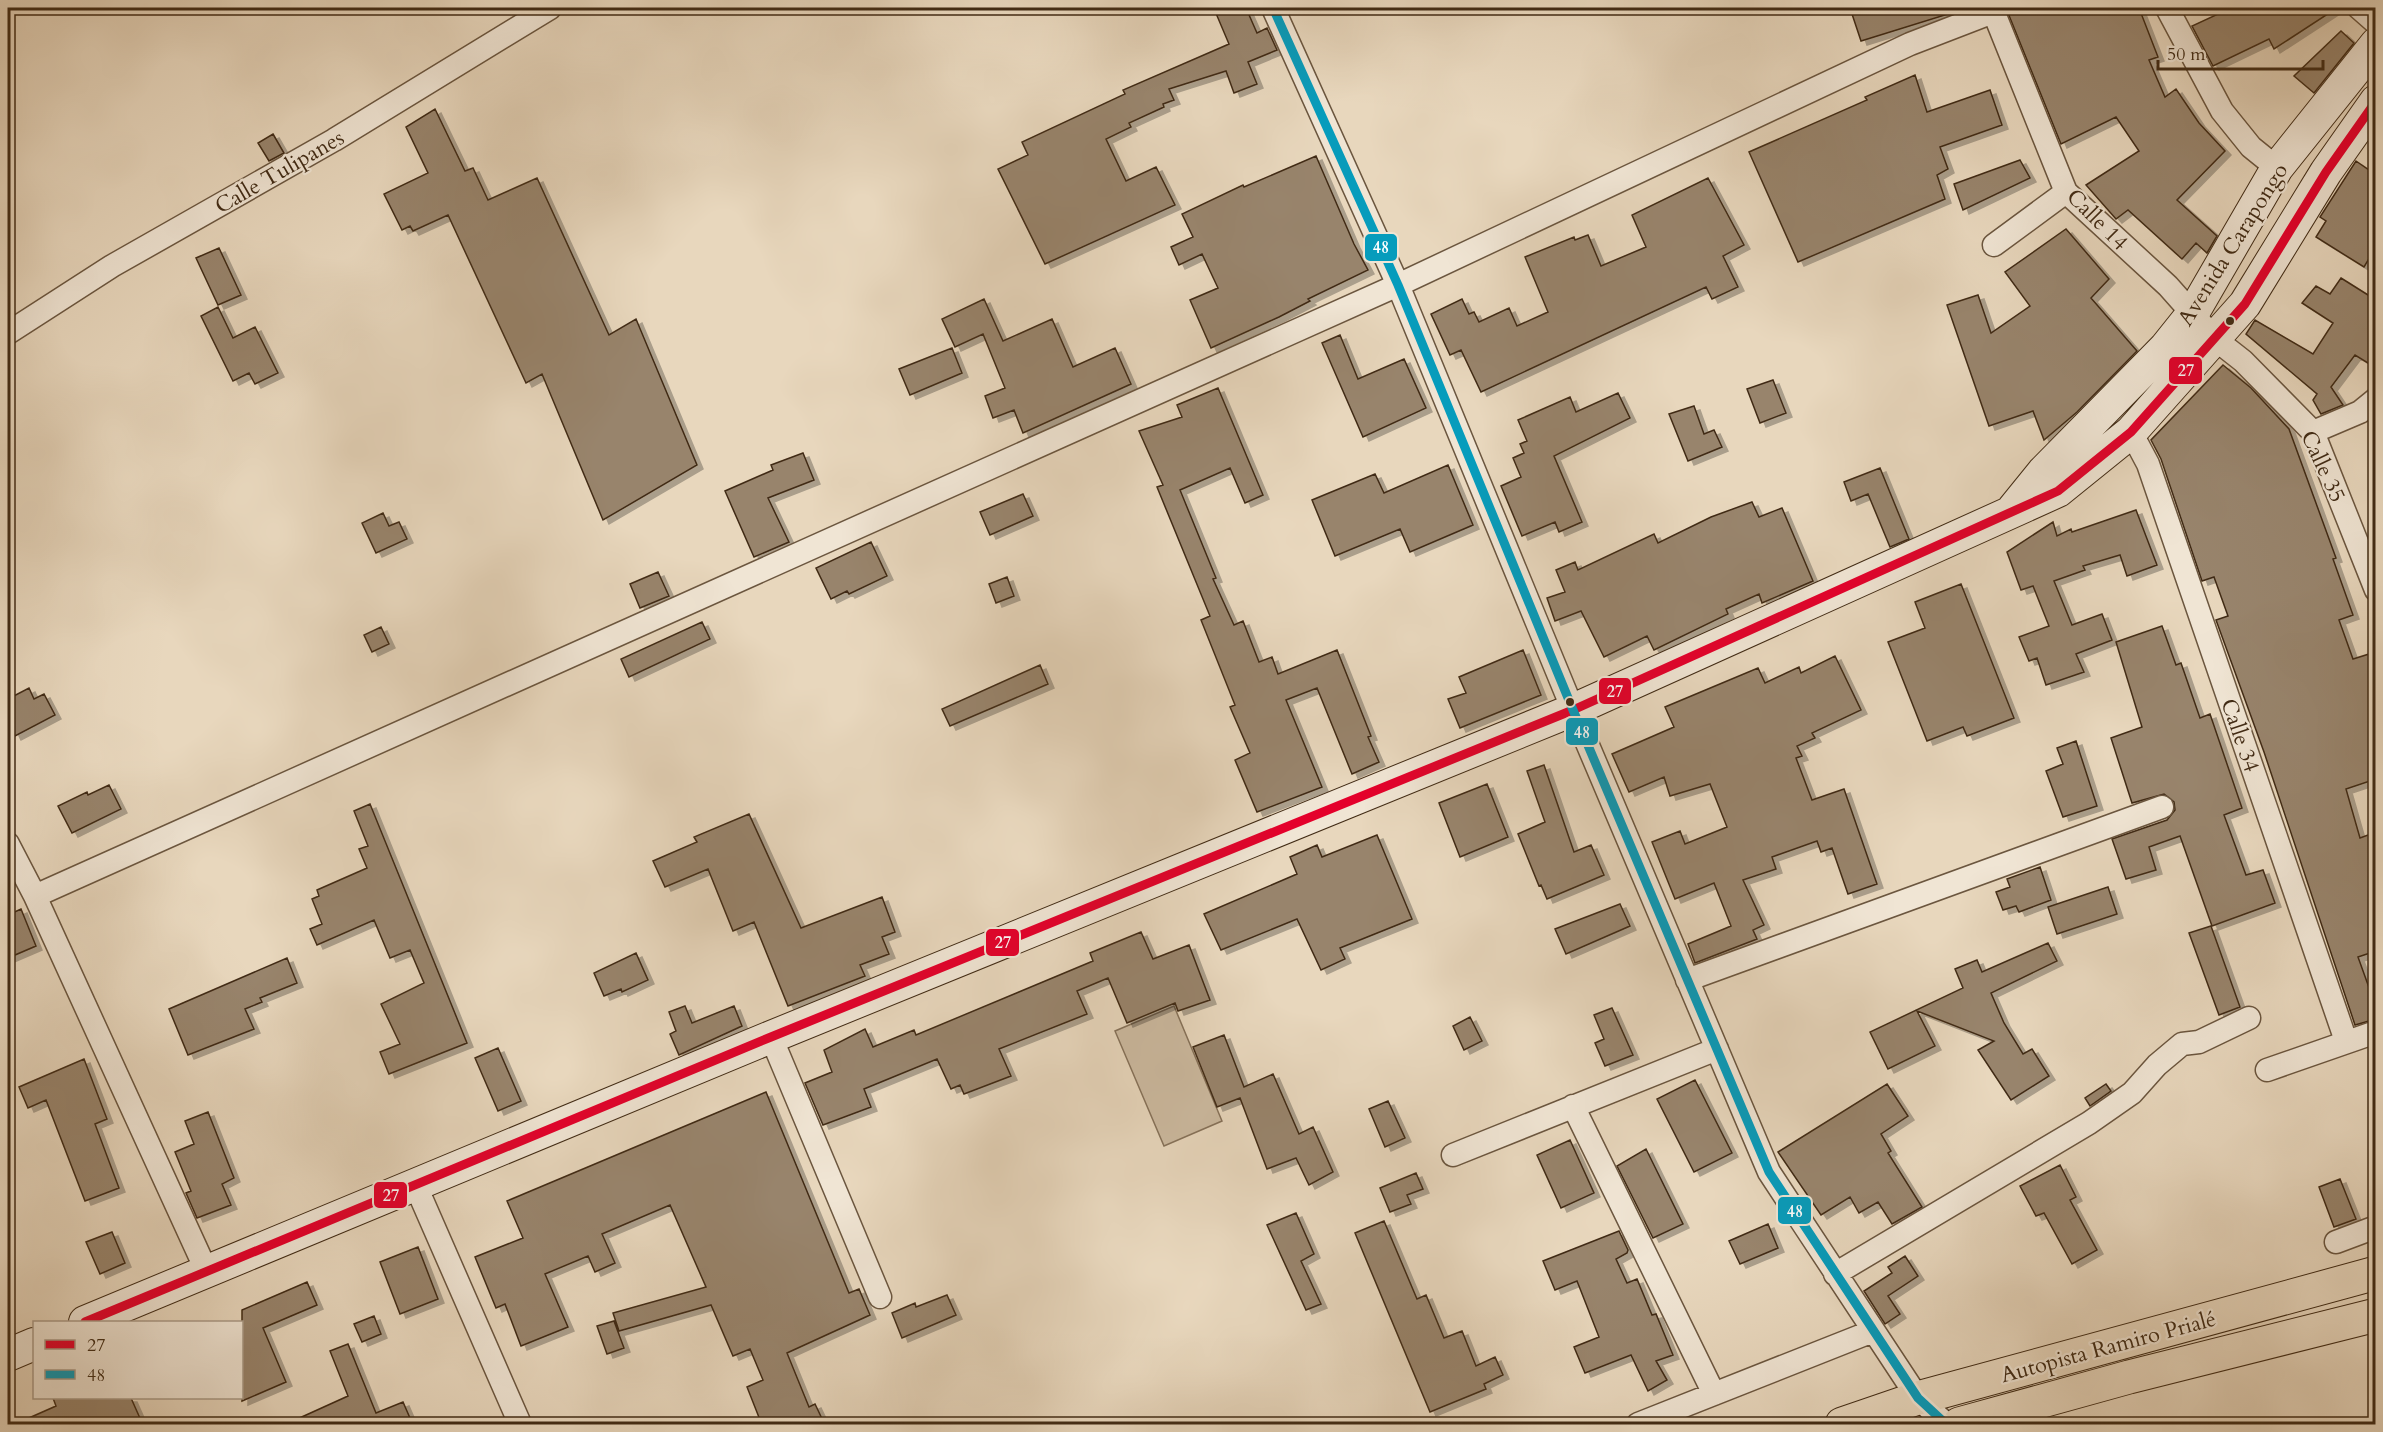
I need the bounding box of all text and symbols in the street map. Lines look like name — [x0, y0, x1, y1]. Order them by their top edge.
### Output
scale bar — [2158, 33, 2323, 71]
text: 50 m — [2167, 42, 2206, 67]
street label: Calle Tulipanes — [209, 123, 350, 221]
street label: Avenida Carapongo — [2171, 157, 2295, 332]
street label: Calle 14 — [2060, 182, 2135, 257]
line badge: 48 — [1364, 233, 1398, 262]
text: 48 — [1373, 237, 1389, 259]
unlabelled marker — [2224, 315, 2236, 327]
line badge: 27 — [2168, 356, 2203, 385]
text: 27 — [2178, 360, 2194, 382]
street label: Calle 35 — [2293, 426, 2353, 507]
line badge: 27 — [1598, 677, 1632, 705]
text: 27 — [1607, 681, 1623, 703]
street label: Calle 34 — [2214, 695, 2267, 776]
unlabelled marker — [1564, 696, 1576, 708]
line badge: 48 — [1565, 717, 1599, 746]
text: 48 — [1574, 722, 1590, 744]
line badge: 27 — [985, 928, 1020, 957]
text: 27 — [995, 932, 1011, 954]
line badge: 27 — [373, 1181, 408, 1209]
text: 27 — [383, 1185, 399, 1207]
line badge: 48 — [1777, 1196, 1812, 1225]
text: 48 — [1787, 1201, 1803, 1223]
street label: Autopista Ramiro Prialé — [1997, 1304, 2219, 1390]
legend — [33, 1321, 243, 1399]
text: 27 — [87, 1333, 105, 1358]
text: 48 — [87, 1363, 105, 1388]

